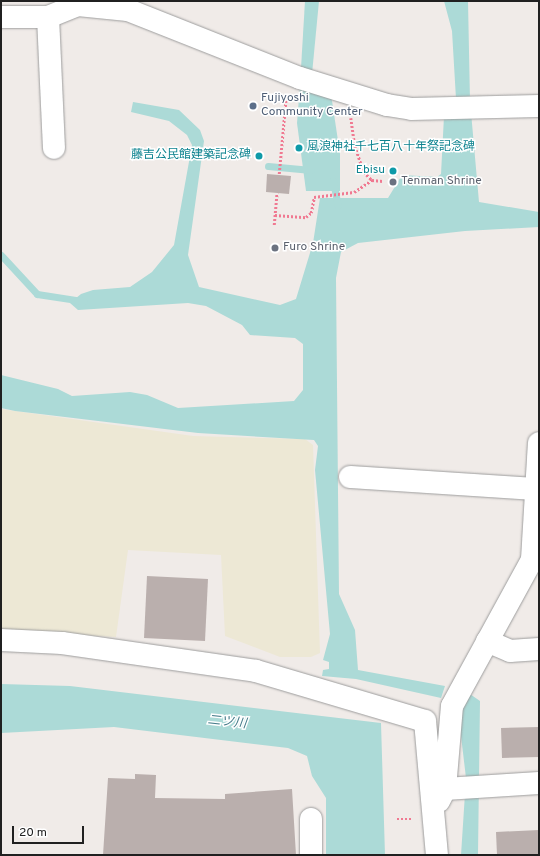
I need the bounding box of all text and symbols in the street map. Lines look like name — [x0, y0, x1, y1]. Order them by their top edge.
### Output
place label: Fujiyoshi Community Center — [261, 92, 363, 120]
marker: Fujiyoshi Community Center — [248, 101, 258, 111]
place label: 風浪神社千七百八十年祭記念碑 — [307, 141, 475, 155]
marker: 風浪神社千七百八十年祭記念碑 — [294, 143, 304, 153]
place label: 藤吉公民館建築記念碑 — [131, 149, 251, 163]
marker: 藤吉公民館建築記念碑 — [254, 151, 264, 161]
place label: Ebisu — [356, 164, 385, 178]
marker: Ebisu — [388, 166, 398, 176]
place label: Tenman Shrine — [401, 175, 482, 189]
marker: Tenman Shrine — [388, 177, 398, 187]
place label: Furo Shrine — [283, 241, 345, 255]
marker: Furo Shrine — [270, 243, 280, 253]
water label: 二ツ川 — [207, 713, 247, 733]
scale bar — [14, 818, 86, 844]
text: 20 m — [19, 825, 47, 841]

